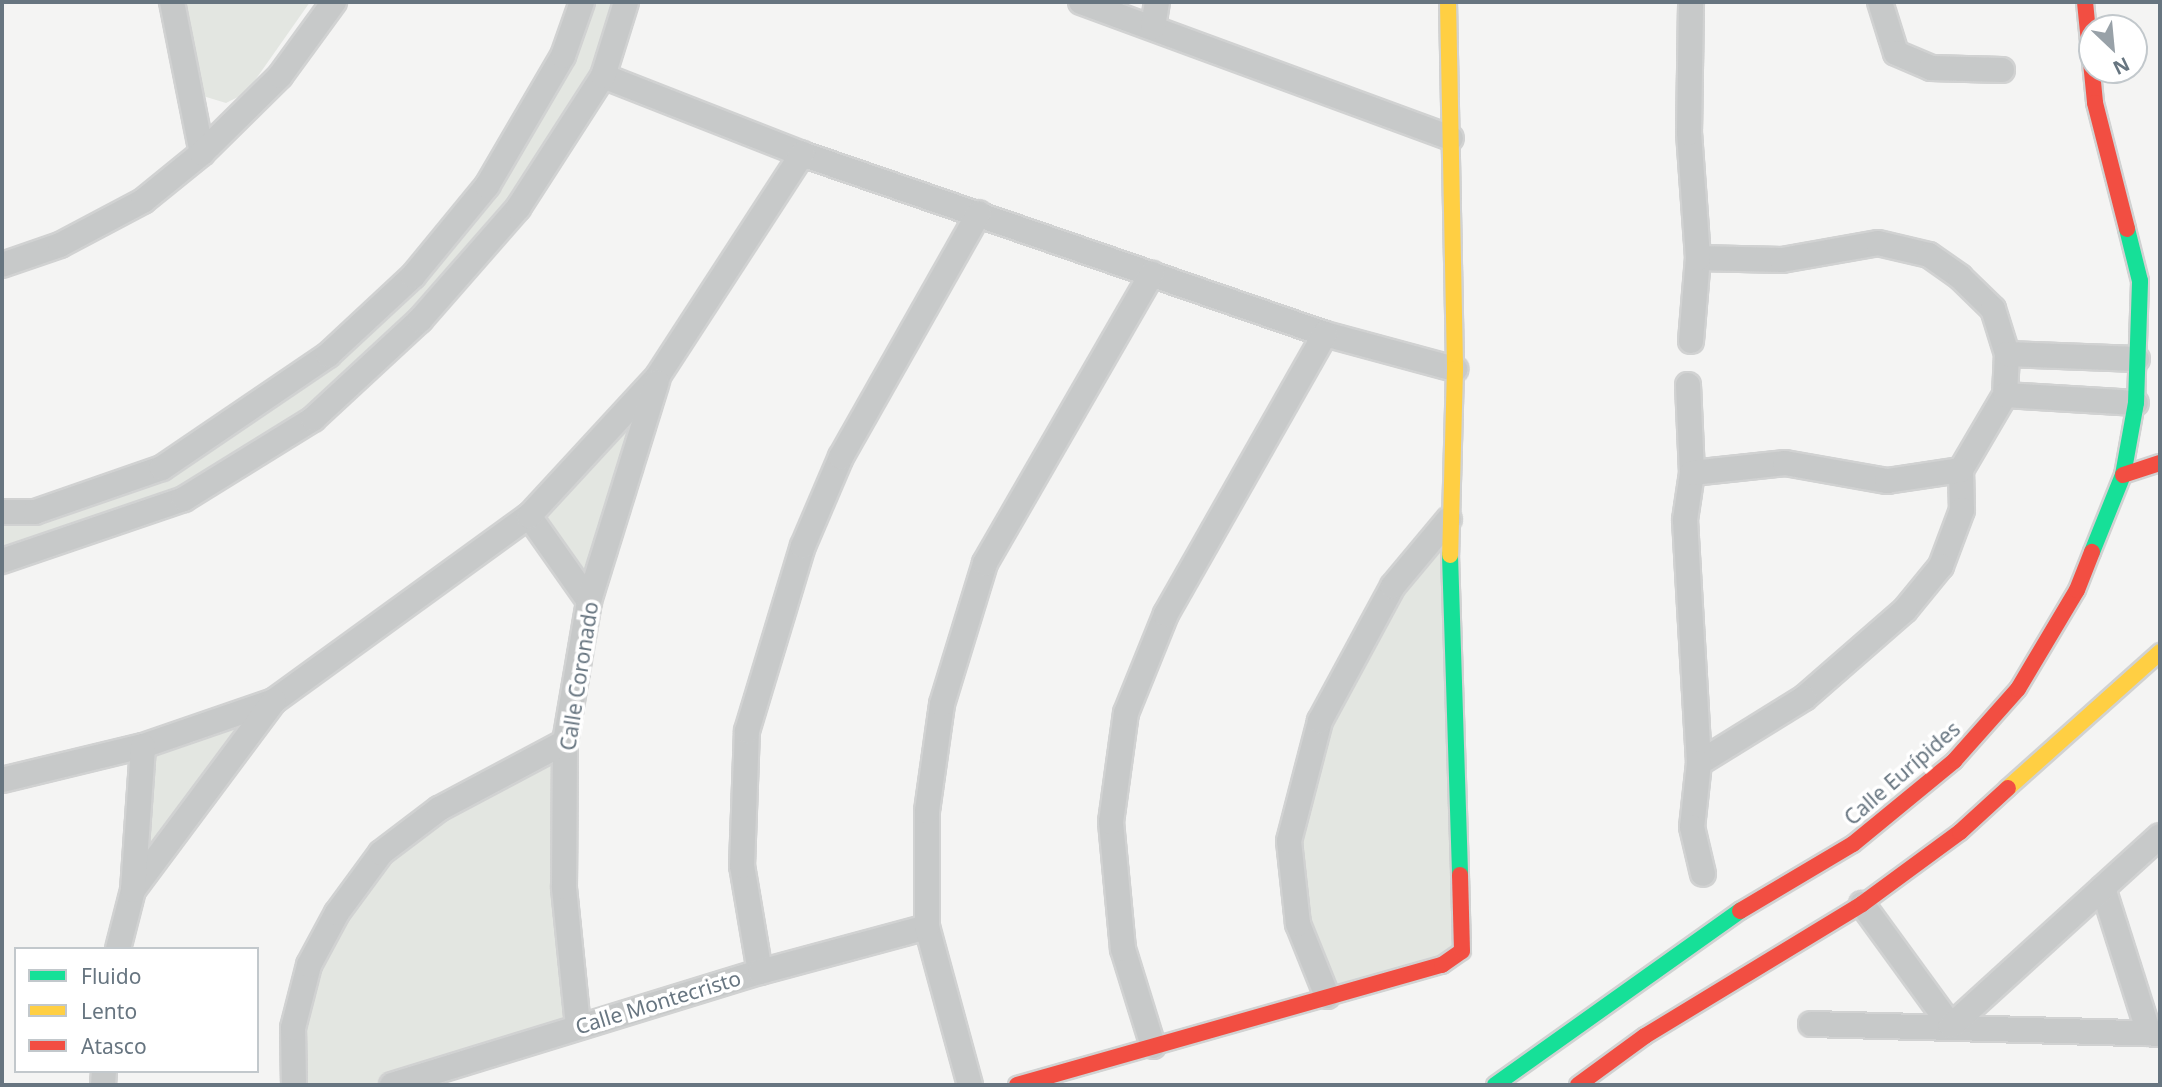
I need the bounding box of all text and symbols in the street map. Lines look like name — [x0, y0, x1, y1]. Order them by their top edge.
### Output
north arrow — [2078, 14, 2148, 84]
text: N — [2109, 51, 2134, 81]
street label: Calle Coronado — [555, 600, 603, 752]
street label: Calle Eurípides — [1839, 716, 1965, 830]
legend — [14, 947, 259, 1073]
text: Fluido — [81, 962, 141, 990]
street label: Calle Montecristo — [572, 965, 744, 1039]
text: Lento — [81, 997, 137, 1025]
text: Atasco — [81, 1032, 147, 1060]

